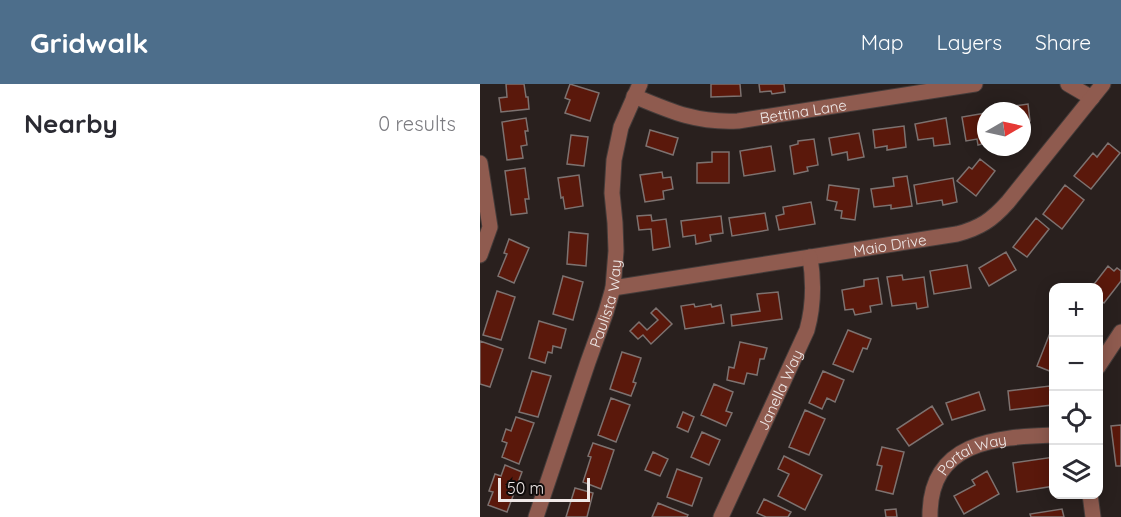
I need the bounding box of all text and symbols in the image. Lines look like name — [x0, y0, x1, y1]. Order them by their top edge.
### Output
text: Gridwalk — [30, 25, 149, 60]
text: Map — [861, 29, 904, 55]
text: Layers — [937, 29, 1002, 55]
text: Share — [1035, 29, 1091, 55]
street label: Bettina Lane — [758, 95, 848, 127]
north arrow — [977, 102, 1031, 156]
text: Nearby — [24, 107, 118, 140]
text: 0 results — [378, 111, 456, 136]
street label: Maio Drive — [852, 229, 928, 260]
street label: Paulista Way — [585, 259, 625, 350]
map controls — [1049, 283, 1103, 499]
button: + — [1049, 283, 1103, 337]
button: − — [1049, 337, 1103, 391]
street label: Janella Way — [753, 346, 806, 433]
button: locate — [1049, 391, 1103, 445]
street label: Portal Way — [932, 429, 1008, 479]
button: layers — [1049, 445, 1103, 499]
scale bar — [498, 475, 590, 502]
text: 50 m — [507, 478, 544, 498]

